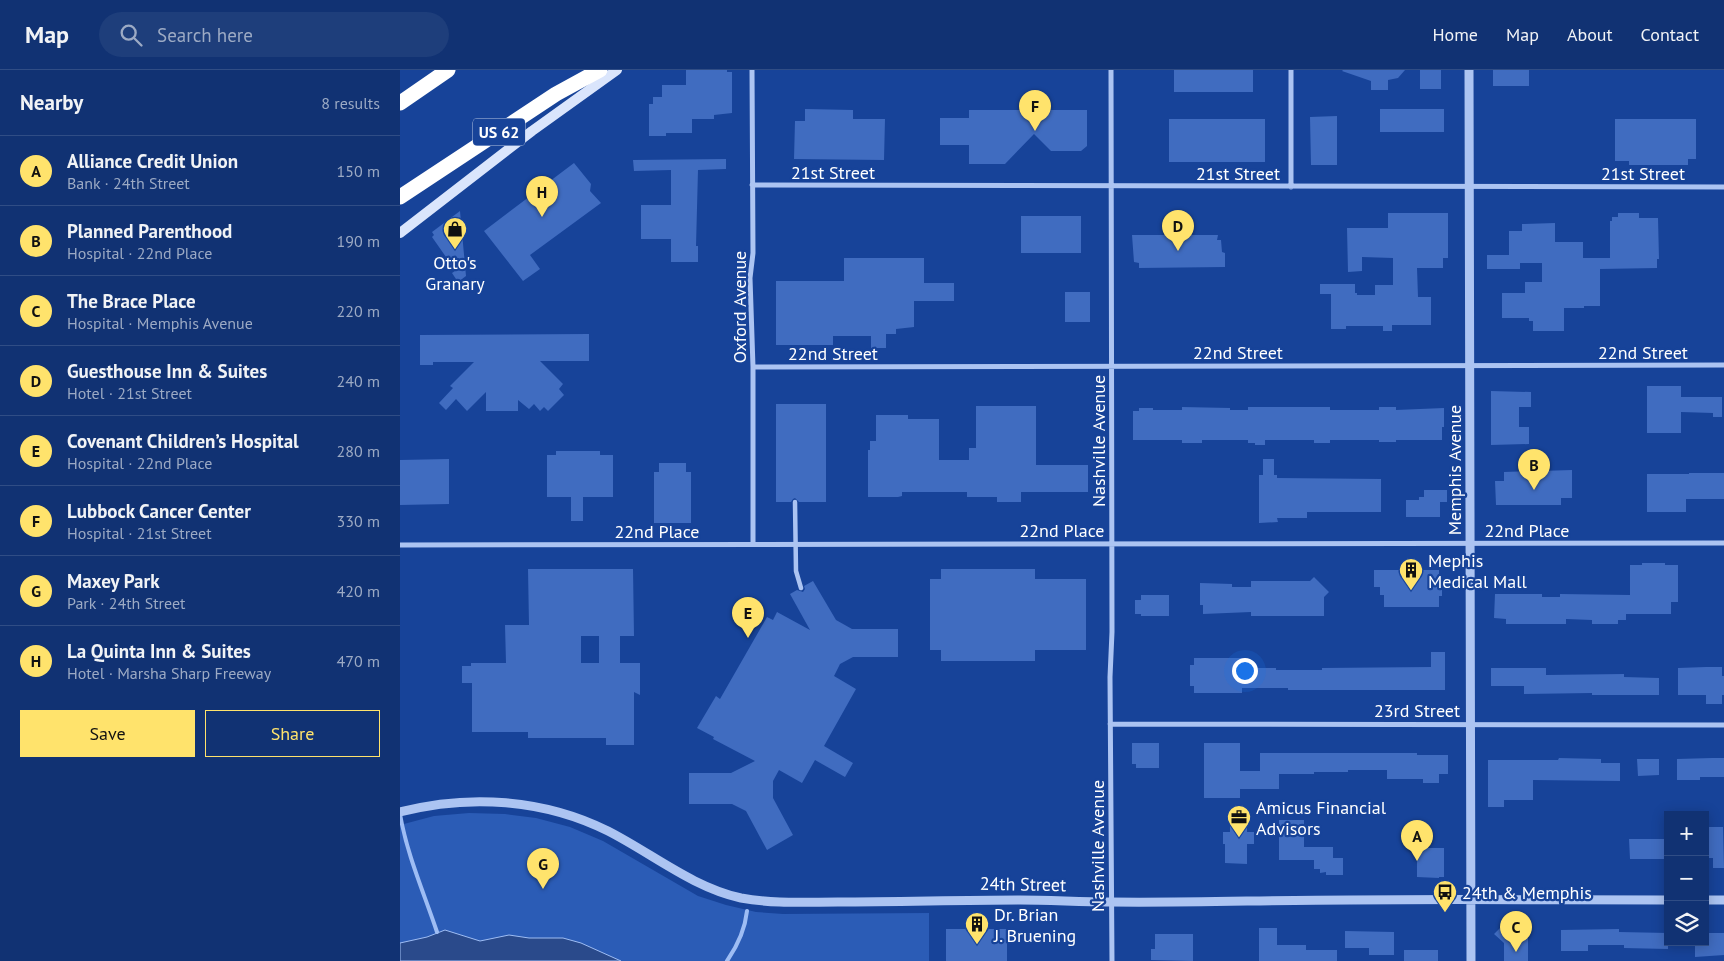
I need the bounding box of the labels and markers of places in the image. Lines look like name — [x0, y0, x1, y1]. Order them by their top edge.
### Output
pin: F — [1019, 90, 1051, 131]
pin: H — [526, 176, 558, 217]
pin: D — [1162, 210, 1194, 251]
shop icon: Otto's Granary — [442, 216, 468, 250]
place label: Otto's Granary — [425, 251, 485, 295]
pin: B — [1518, 449, 1550, 490]
place label: Mephis Medical Mall — [1428, 549, 1527, 593]
building icon: Mephis Medical Mall — [1398, 557, 1424, 591]
pin: E — [732, 597, 764, 638]
place label: Amicus Financial Advisors — [1256, 796, 1387, 840]
office icon: Amicus Financial Advisors — [1226, 804, 1252, 838]
pin: A — [1401, 820, 1433, 861]
pin: G — [527, 848, 559, 889]
bus stop icon: 24th & Memphis — [1432, 879, 1458, 913]
place label: 24th & Memphis — [1462, 881, 1592, 904]
place label: Dr. Brian J. Bruening — [993, 903, 1076, 947]
building icon: Dr. Brian J. Bruening — [964, 911, 990, 945]
pin: C — [1500, 911, 1532, 952]

